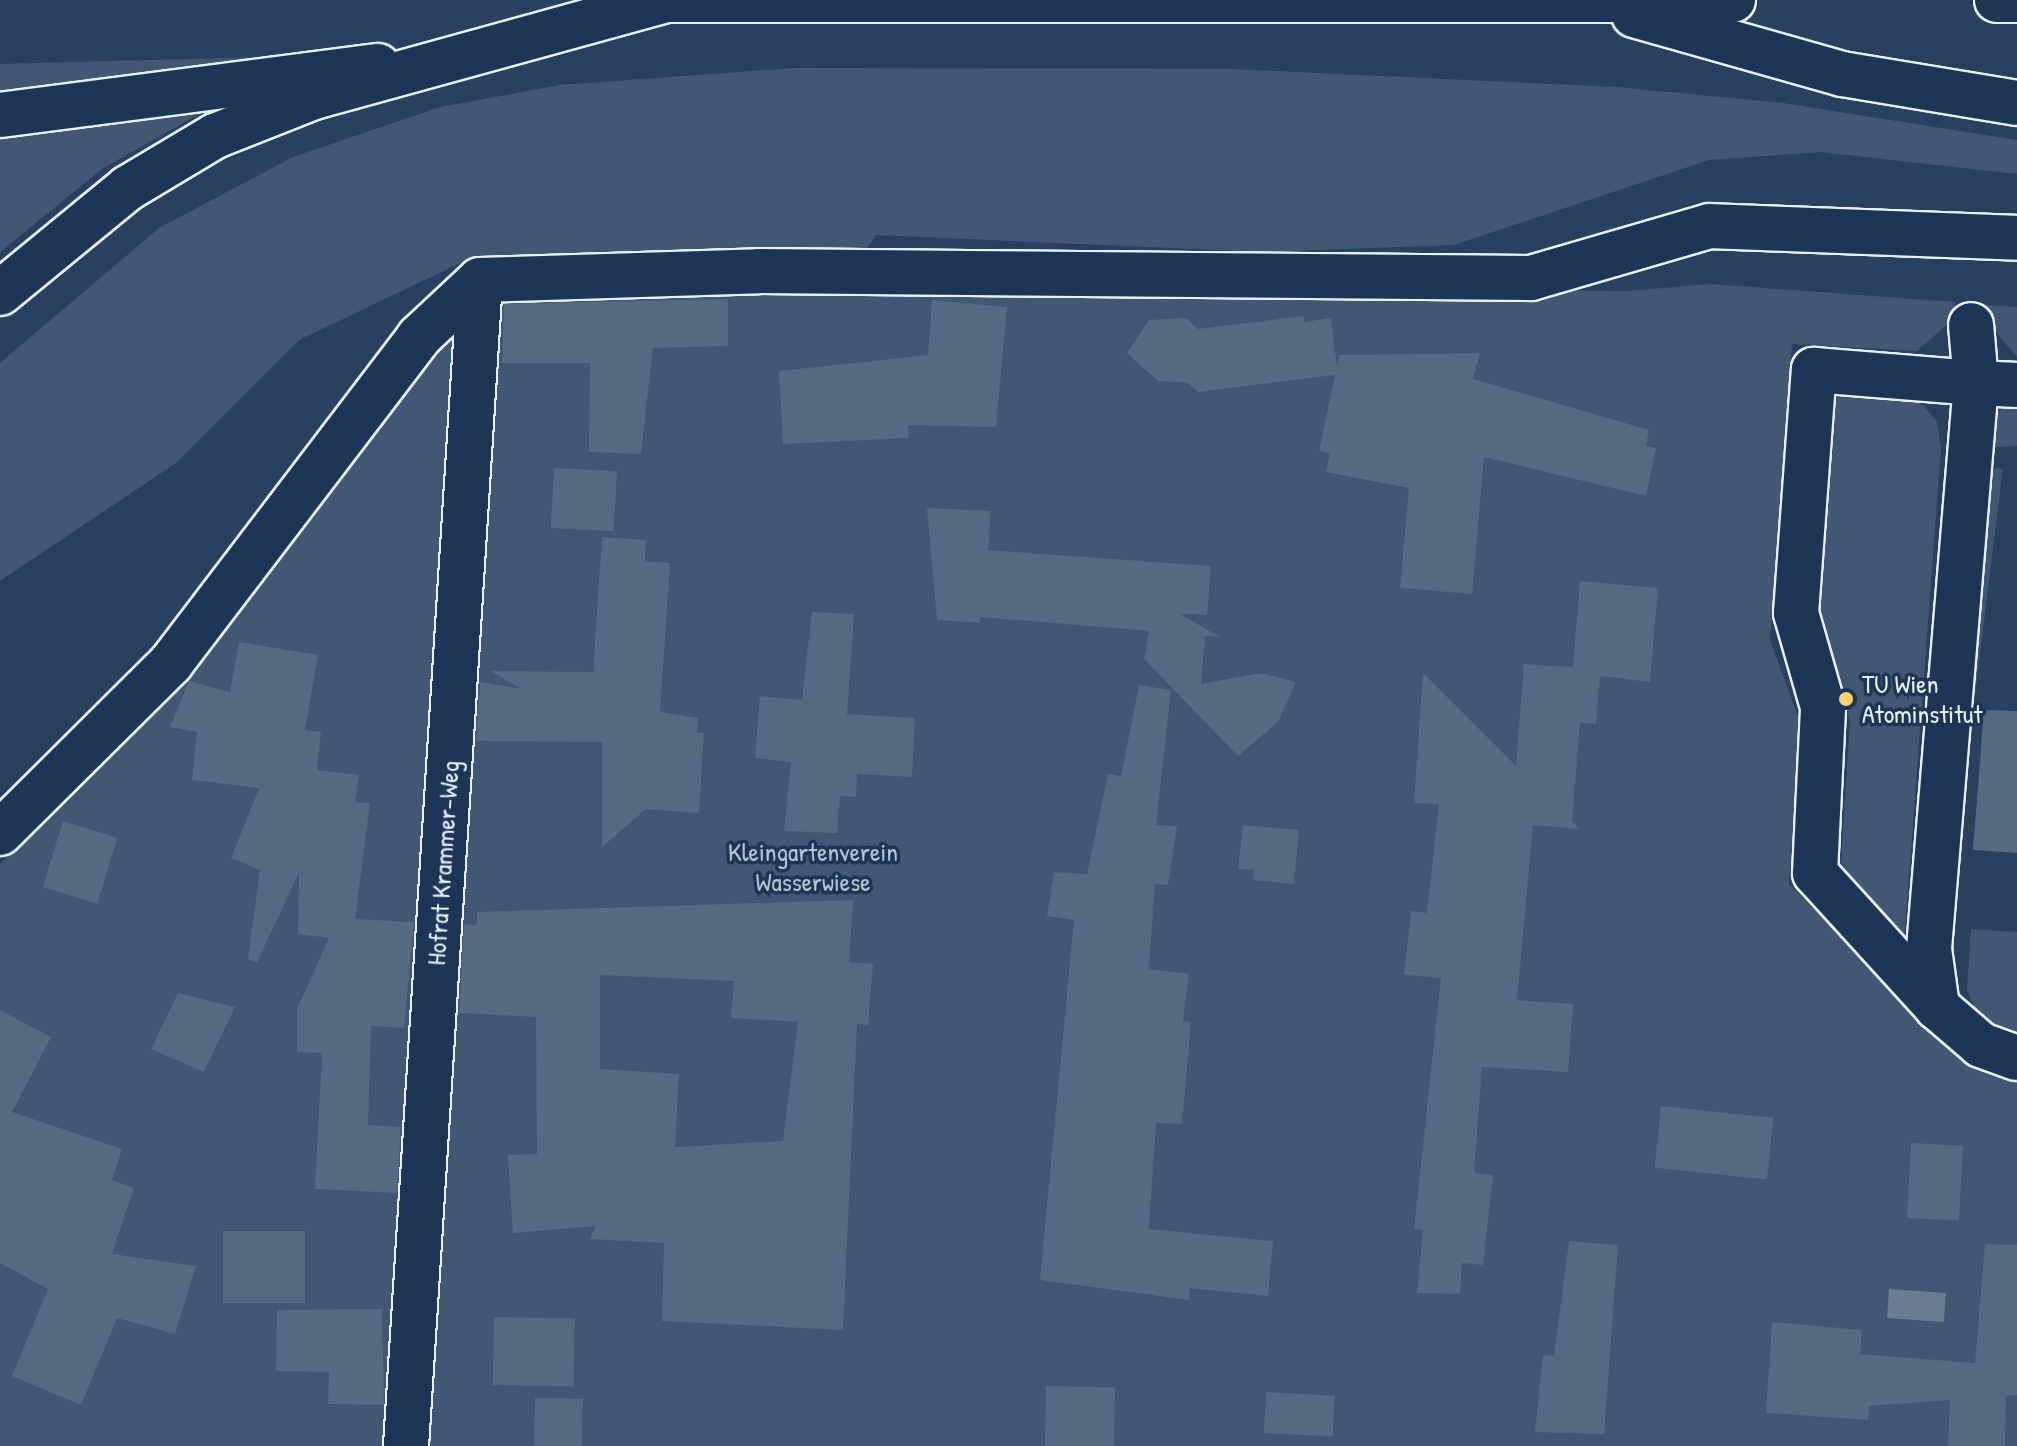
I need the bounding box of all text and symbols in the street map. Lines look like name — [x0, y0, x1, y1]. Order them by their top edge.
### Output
place label: TU Wien Atominstitut — [1862, 668, 1982, 730]
marker: TU Wien Atominstitut — [1837, 690, 1855, 708]
street label: Hofrat Krammer-Weg — [420, 760, 466, 966]
park label: Kleingartenverein Wasserwiese — [728, 836, 898, 898]

